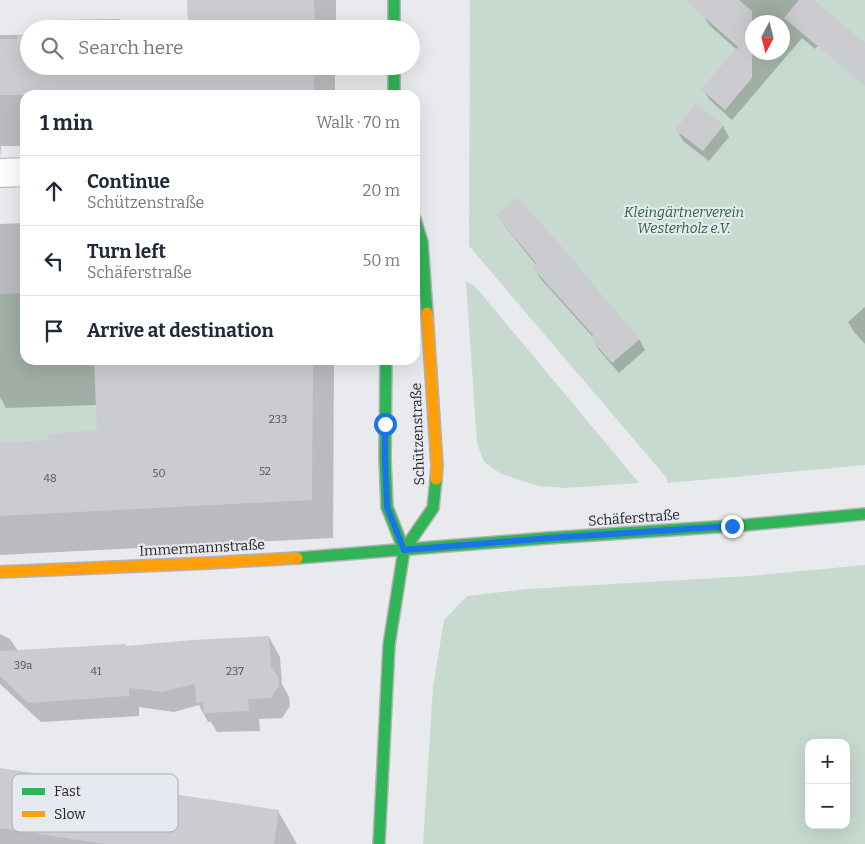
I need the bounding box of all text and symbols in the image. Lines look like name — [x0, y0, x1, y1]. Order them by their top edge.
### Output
north arrow — [745, 15, 790, 60]
search box — [20, 20, 420, 75]
icon: search — [38, 34, 66, 62]
text: Search here — [78, 36, 183, 59]
text: 1 min — [40, 110, 93, 136]
text: Walk · 70 m — [316, 113, 400, 132]
text: Continue — [87, 170, 170, 193]
icon: ahead — [40, 177, 68, 205]
text: 20 m — [363, 181, 400, 200]
text: Schützenstraße — [87, 193, 204, 212]
park label: Kleingärtnerverein Westerholz e.V. — [624, 204, 744, 237]
text: Turn left — [87, 240, 166, 263]
icon: left — [40, 247, 68, 275]
text: 50 m — [363, 251, 400, 270]
text: Schäferstraße — [87, 263, 192, 282]
icon: arrive — [40, 317, 68, 345]
text: Arrive at destination — [87, 319, 274, 342]
street label: Schützenstraße — [408, 382, 428, 486]
house number: 233 — [269, 413, 287, 426]
route start — [374, 413, 397, 436]
house number: 52 — [259, 465, 271, 478]
house number: 50 — [153, 467, 165, 480]
house number: 48 — [43, 472, 57, 485]
street label: Schäferstraße — [588, 506, 680, 530]
route end — [721, 515, 744, 538]
street label: Immermannstraße — [139, 536, 265, 560]
house number: 39a — [14, 659, 32, 672]
house number: 41 — [91, 665, 102, 678]
house number: 237 — [226, 665, 244, 678]
map controls — [805, 739, 850, 829]
button: + — [805, 739, 850, 784]
legend — [12, 774, 178, 832]
text: Fast — [54, 783, 81, 800]
button: − — [805, 784, 850, 829]
text: Slow — [54, 806, 86, 823]

